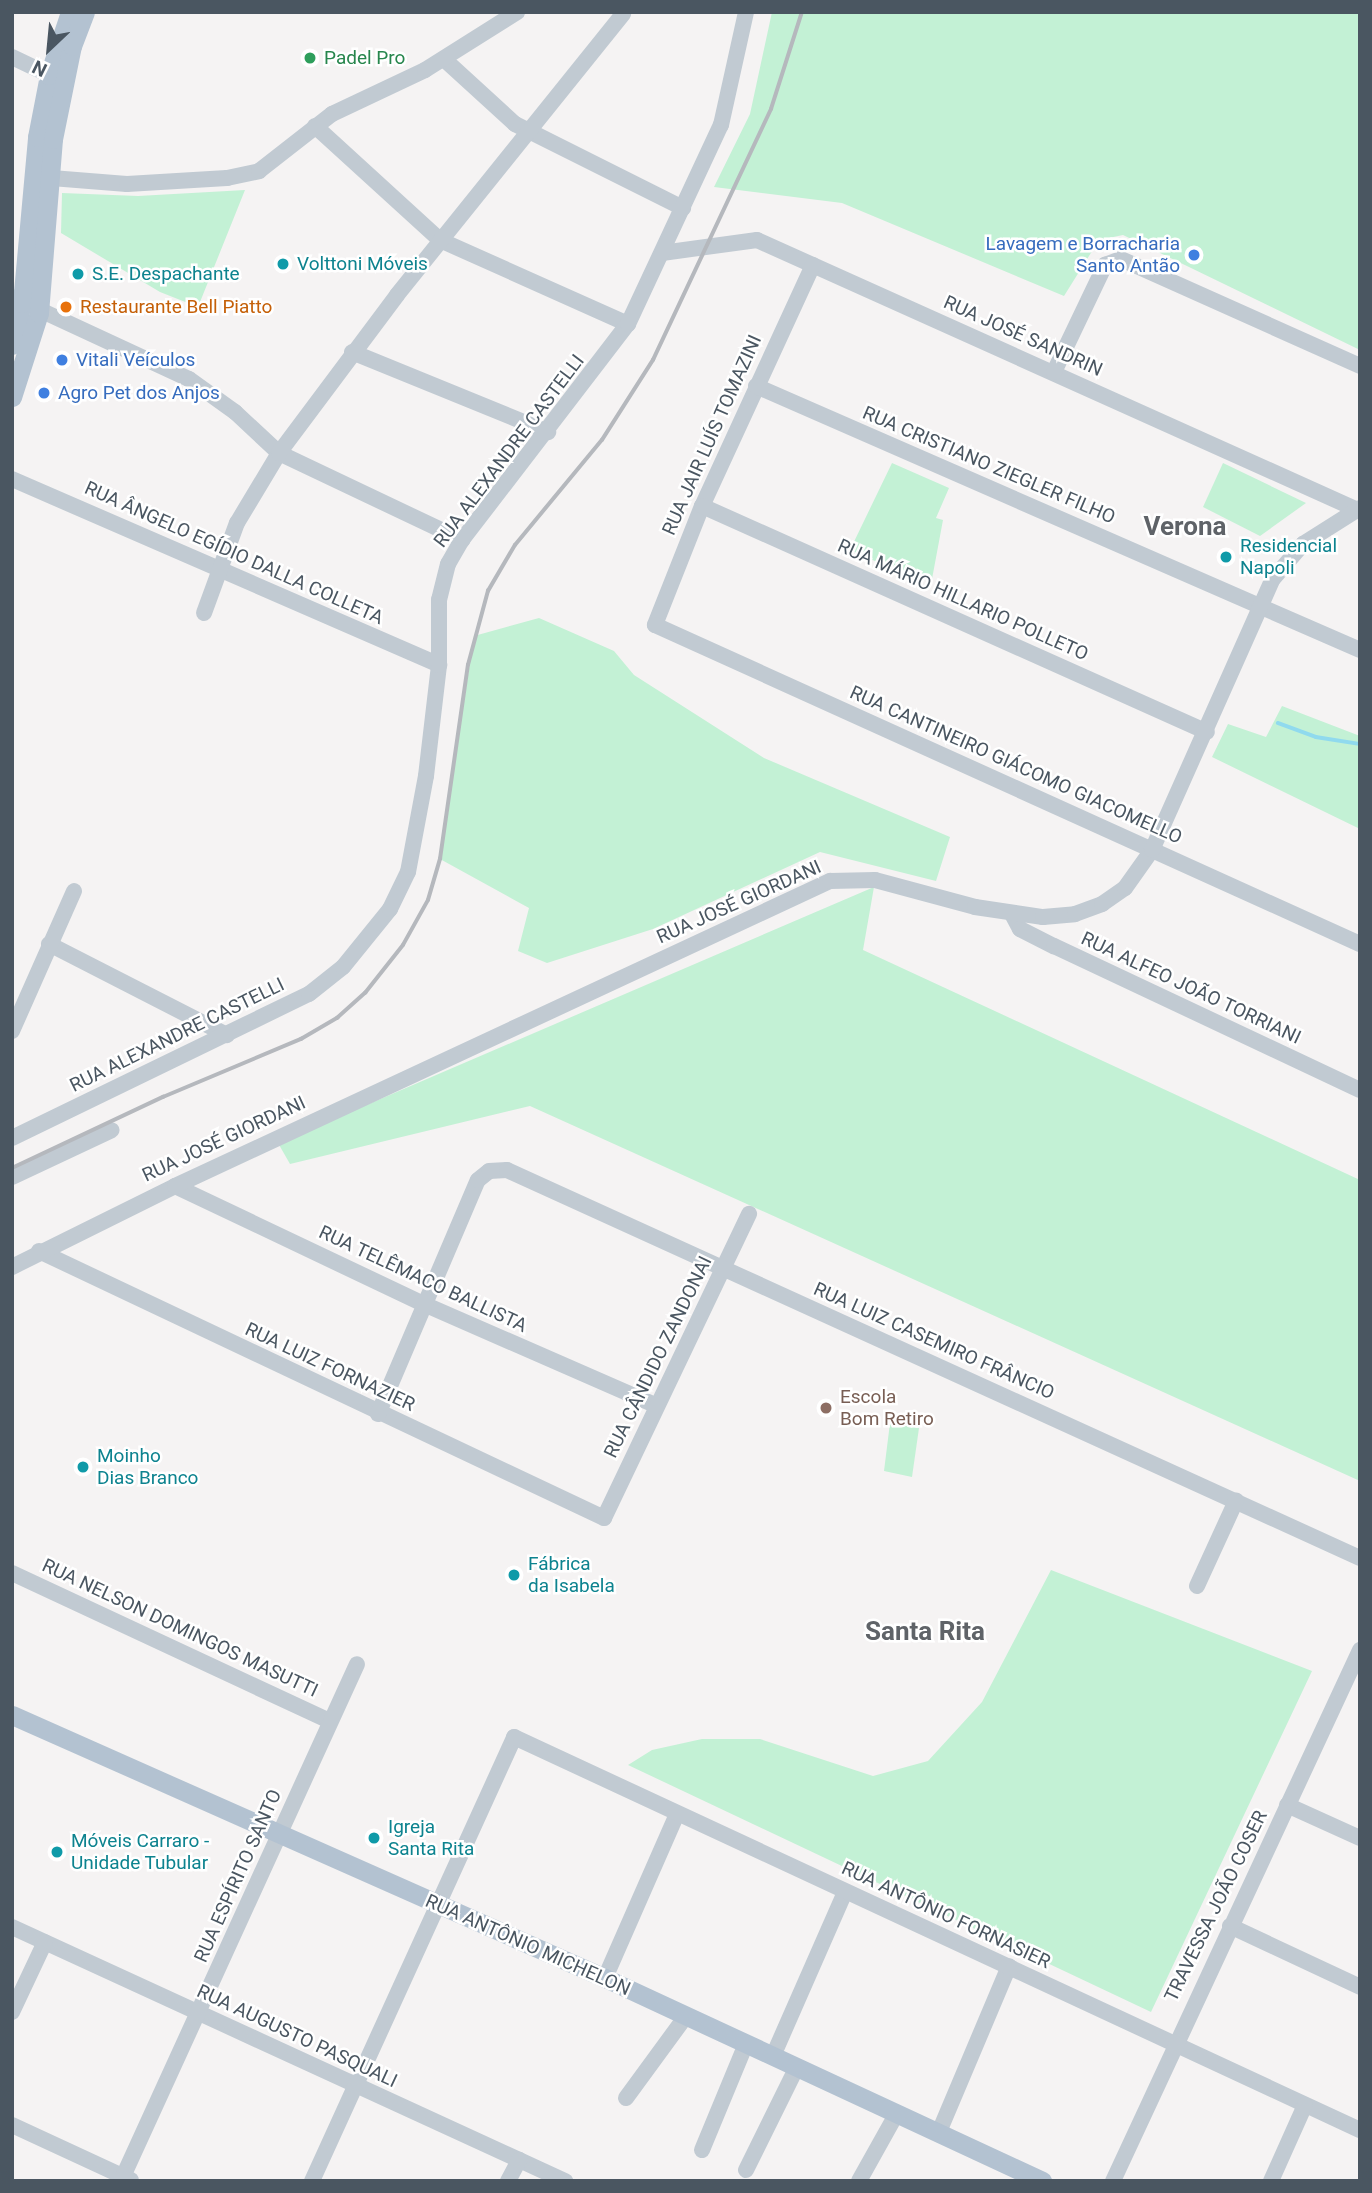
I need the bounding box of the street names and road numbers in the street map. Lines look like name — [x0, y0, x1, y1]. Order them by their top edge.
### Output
street label: RUA JOSÉ SANDRIN — [940, 291, 1106, 381]
street label: RUA JAIR LUÍS TOMAZINI — [657, 331, 767, 539]
street label: RUA ALEXANDRE CASTELLI — [429, 350, 589, 552]
street label: RUA CRISTIANO ZIEGLER FILHO — [859, 401, 1119, 529]
street label: RUA ÂNGELO EGÍDIO DALLA COLLETA — [81, 477, 387, 629]
street label: RUA MÁRIO HILLARIO POLLETO — [834, 534, 1092, 666]
street label: RUA CANTINEIRO GIÁCOMO GIACOMELLO — [846, 681, 1186, 849]
street label: RUA JOSÉ GIORDANI — [653, 855, 825, 949]
street label: RUA ALFEO JOÃO TORRIANI — [1077, 927, 1305, 1049]
street label: RUA ALEXANDRE CASTELLI — [66, 973, 288, 1097]
street label: RUA JOSÉ GIORDANI — [139, 1091, 309, 1187]
street label: RUA TELÊMACO BALLISTA — [315, 1221, 531, 1337]
street label: RUA CÂNDIDO ZANDONAI — [599, 1253, 717, 1461]
street label: RUA LUIZ CASEMIRO FRÂNCIO — [810, 1277, 1058, 1405]
street label: RUA LUIZ FORNAZIER — [241, 1318, 419, 1416]
street label: RUA NELSON DOMINGOS MASUTTI — [38, 1554, 322, 1702]
street label: RUA ESPÍRITO SANTO — [190, 1786, 286, 1966]
street label: TRAVESSA JOÃO COSER — [1160, 1807, 1272, 2005]
street label: RUA ANTÔNIO FORNASIER — [838, 1857, 1054, 1973]
street label: RUA ANTÔNIO MICHELON — [422, 1889, 634, 2001]
street label: RUA AUGUSTO PASQUALI — [193, 1980, 401, 2092]

